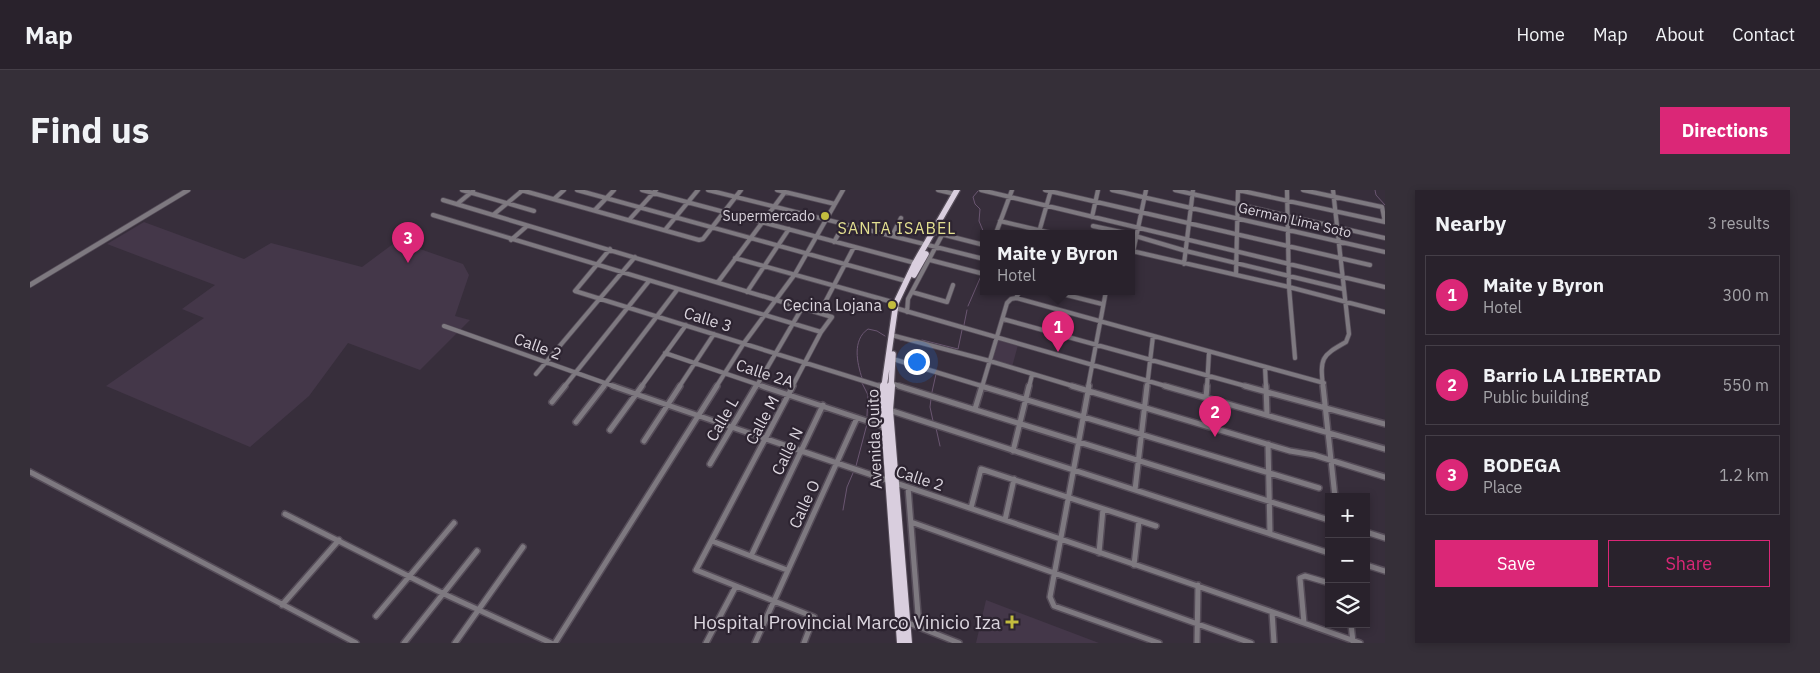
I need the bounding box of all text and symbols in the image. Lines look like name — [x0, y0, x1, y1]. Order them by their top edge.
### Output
text: Map — [25, 19, 73, 51]
text: Home — [1517, 23, 1565, 46]
text: Map — [1593, 23, 1628, 46]
text: About — [1656, 23, 1704, 46]
text: Contact — [1732, 23, 1795, 46]
text: Find us — [30, 107, 149, 153]
button: Directions — [1660, 107, 1790, 154]
street label: German Lima Soto — [1237, 198, 1354, 242]
place label: Supermercado — [723, 207, 815, 225]
text: Nearby — [1435, 209, 1506, 237]
marker: Supermercado — [819, 210, 831, 222]
text: 3 results — [1707, 213, 1770, 233]
district label: SANTA ISABEL — [838, 218, 956, 238]
pin: 3 — [392, 222, 424, 263]
popup — [980, 230, 1135, 295]
text: Maite y Byron — [997, 241, 1118, 265]
text: Hotel — [997, 265, 1036, 285]
text: Maite y Byron — [1483, 273, 1604, 297]
text: 1 — [1447, 285, 1457, 305]
text: 300 m — [1722, 285, 1769, 305]
place label: Cecina Lojana — [783, 295, 882, 315]
text: Hotel — [1483, 297, 1522, 317]
marker: Cecina Lojana — [886, 299, 898, 311]
street label: Calle 3 — [682, 302, 734, 336]
pin: 1 — [1042, 311, 1074, 352]
street label: Calle 2 — [511, 328, 565, 364]
your location — [904, 349, 930, 375]
street label: Calle 2A — [734, 354, 796, 392]
text: Barrio LA LIBERTAD — [1483, 363, 1661, 387]
text: 2 — [1447, 375, 1457, 395]
text: 550 m — [1722, 375, 1769, 395]
text: Public building — [1483, 387, 1589, 407]
street label: Avenida Quito — [862, 389, 886, 489]
street label: Calle M — [741, 392, 783, 448]
street label: Calle L — [701, 393, 743, 445]
pin: 2 — [1199, 396, 1231, 437]
street label: Calle N — [767, 424, 807, 478]
text: BODEGA — [1483, 453, 1561, 477]
street label: Calle 2 — [893, 461, 947, 495]
text: 3 — [1447, 465, 1457, 485]
text: 1.2 km — [1719, 465, 1769, 485]
street label: Calle O — [784, 477, 824, 531]
text: Place — [1483, 477, 1522, 497]
map controls — [1325, 493, 1370, 628]
button: + — [1325, 493, 1370, 538]
button: − — [1325, 538, 1370, 583]
button: Save — [1435, 540, 1598, 587]
button: Share — [1608, 540, 1770, 587]
button: layers — [1325, 583, 1370, 628]
place label: Hospital Provincial Marco Vinicio Iza — [693, 610, 1001, 634]
marker: Hospital Provincial Marco Vinicio Iza — [1005, 615, 1019, 629]

